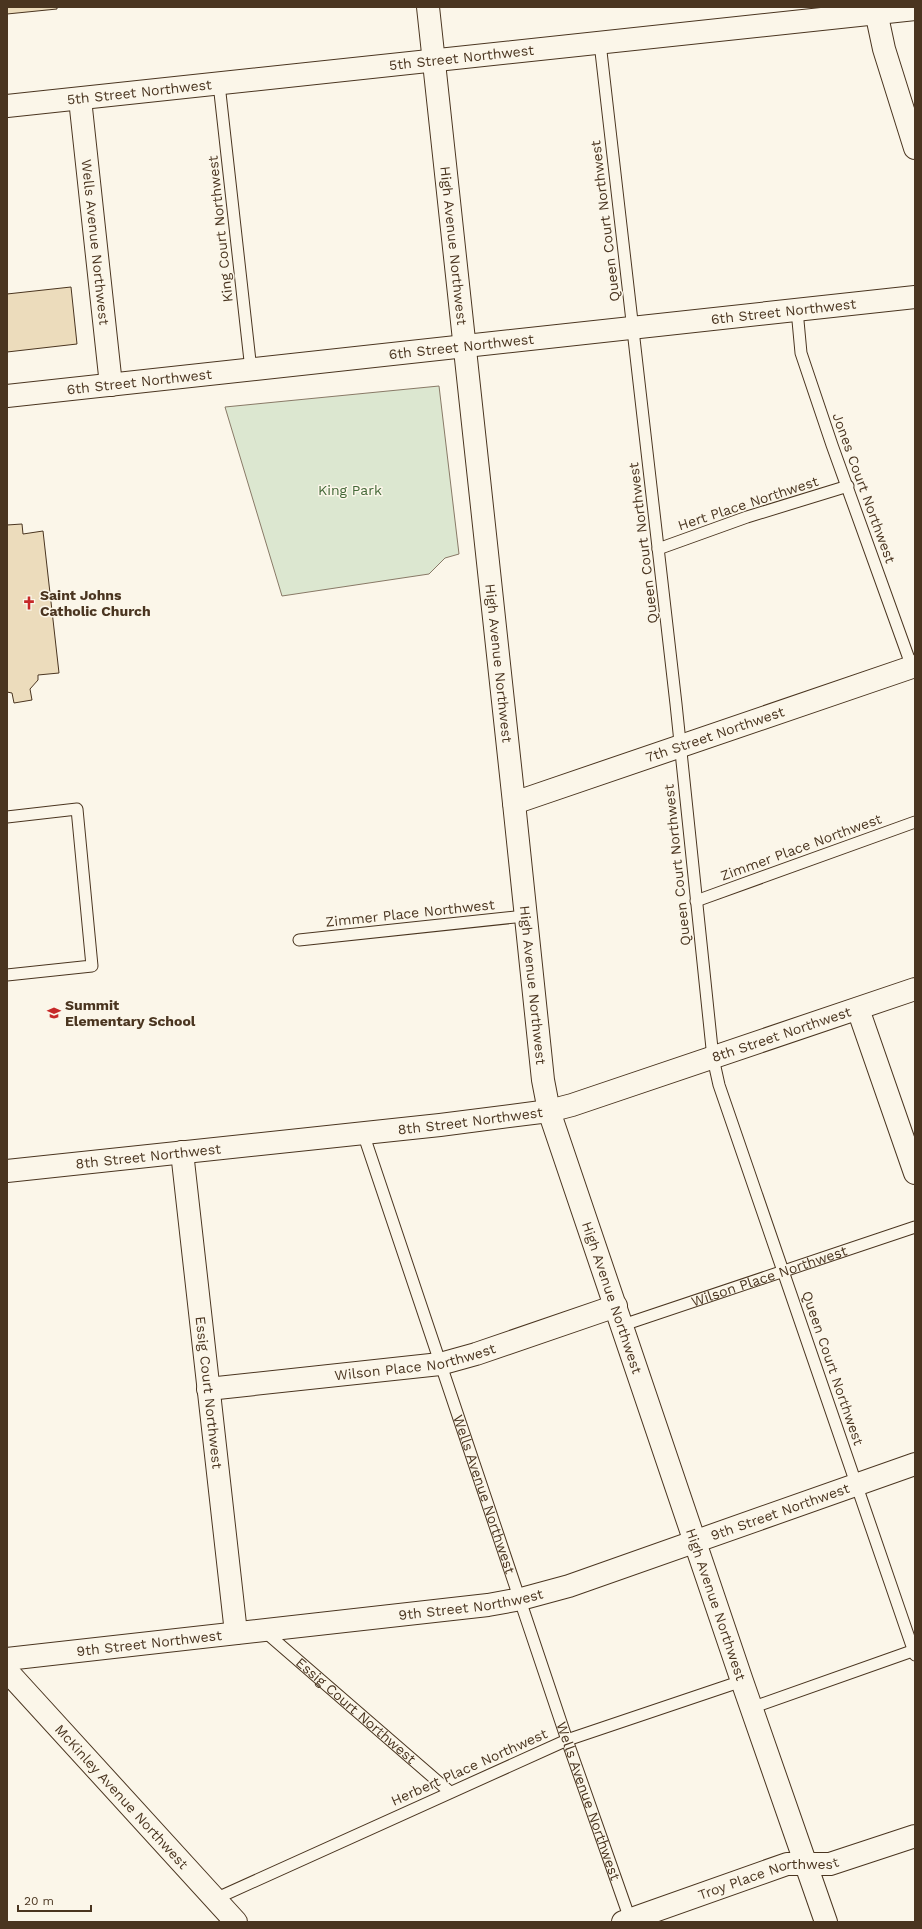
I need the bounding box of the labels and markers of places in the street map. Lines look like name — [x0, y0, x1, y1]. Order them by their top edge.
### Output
place label: Saint Johns Catholic Church — [40, 587, 151, 619]
church icon: Saint Johns Catholic Church — [21, 595, 37, 611]
place label: Summit Elementary School — [65, 997, 196, 1029]
school or university icon: Summit Elementary School — [46, 1005, 62, 1021]

